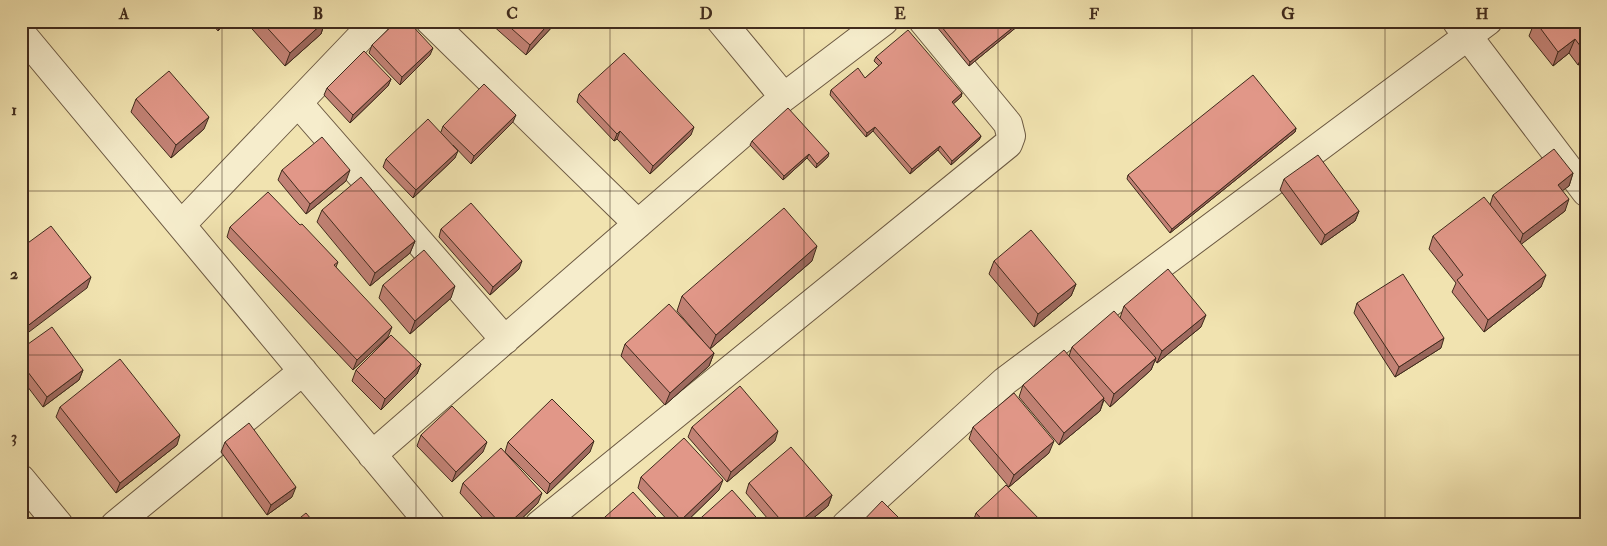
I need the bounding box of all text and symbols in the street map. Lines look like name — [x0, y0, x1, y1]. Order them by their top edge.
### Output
text: A — [118, 4, 130, 24]
text: B — [313, 4, 323, 24]
text: C — [506, 4, 518, 24]
text: D — [699, 4, 713, 24]
text: E — [894, 4, 906, 24]
text: F — [1089, 4, 1099, 24]
text: G — [1281, 4, 1295, 24]
text: H — [1475, 4, 1489, 24]
text: 1 — [11, 100, 17, 120]
text: 2 — [10, 264, 18, 284]
text: 3 — [11, 427, 17, 447]

